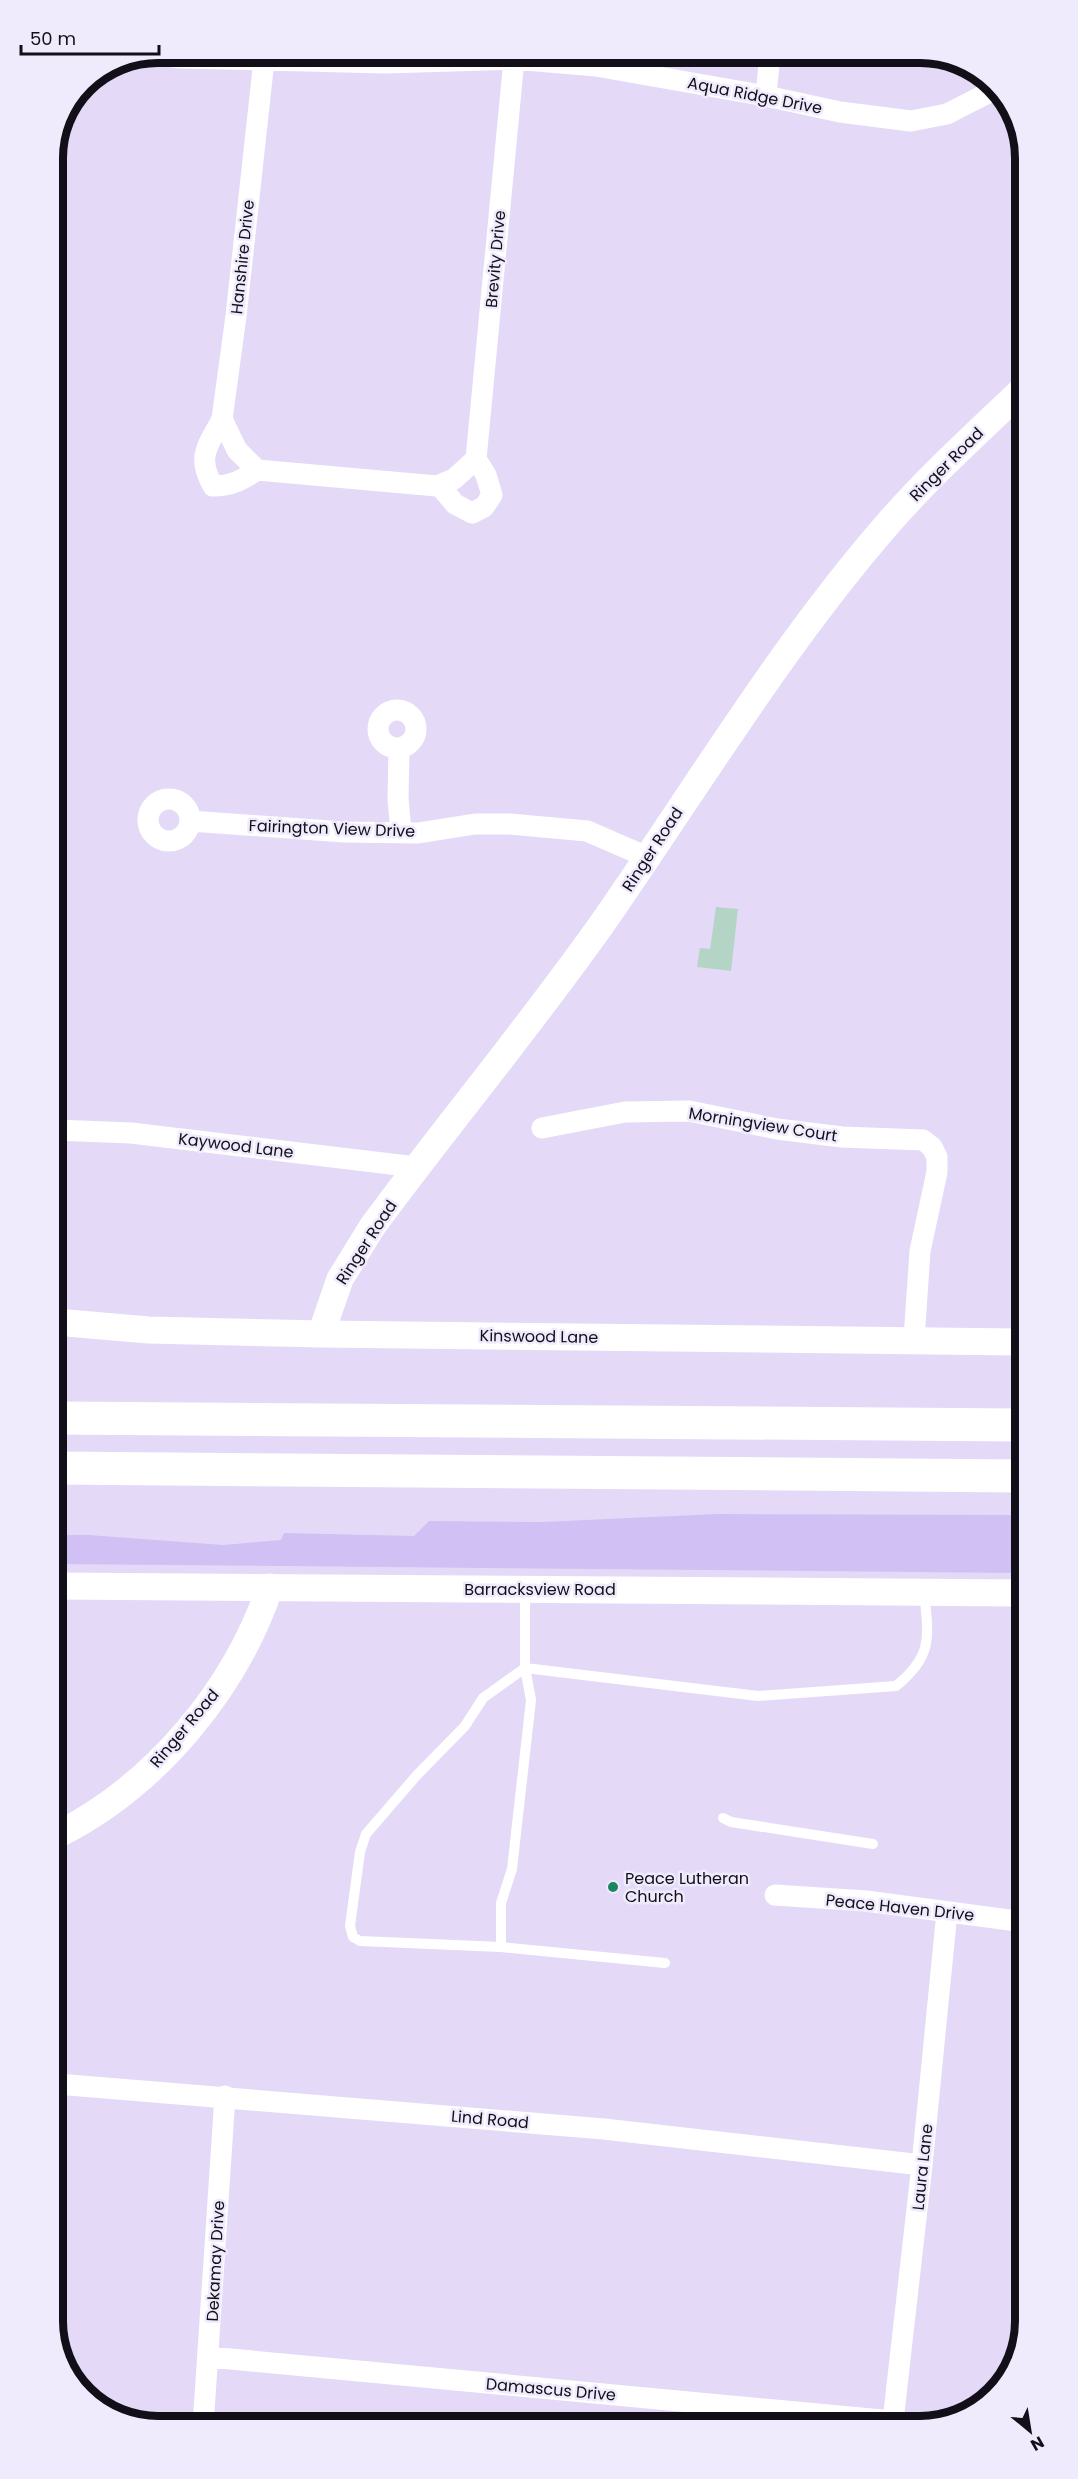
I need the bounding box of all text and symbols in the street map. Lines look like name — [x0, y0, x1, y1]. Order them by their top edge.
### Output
scale bar — [21, 18, 159, 56]
text: 50 m — [30, 26, 76, 51]
street label: Aqua Ridge Drive — [686, 71, 824, 120]
street label: Hanshire Drive — [225, 199, 260, 315]
street label: Brevity Drive — [480, 209, 511, 309]
street label: Ringer Road — [904, 422, 989, 507]
street label: Ringer Road — [617, 803, 688, 896]
street label: Fairington View Drive — [248, 814, 416, 843]
street label: Morningview Court — [687, 1101, 839, 1148]
street label: Kaywood Lane — [177, 1127, 295, 1164]
street label: Ringer Road — [331, 1196, 402, 1289]
street label: Kinswood Lane — [479, 1324, 599, 1349]
street label: Barracksview Road — [464, 1578, 616, 1601]
street label: Ringer Road — [145, 1684, 224, 1773]
place label: Peace Lutheran Church — [625, 1867, 749, 1908]
marker: Peace Lutheran Church — [606, 1880, 620, 1894]
street label: Peace Haven Drive — [824, 1888, 975, 1927]
street label: Lind Road — [450, 2105, 530, 2134]
street label: Laura Lane — [907, 2123, 938, 2211]
street label: Dekamay Drive — [201, 2200, 230, 2322]
street label: Damascus Drive — [485, 2372, 617, 2407]
north arrow — [1000, 2401, 1060, 2461]
text: N — [1026, 2431, 1048, 2457]

